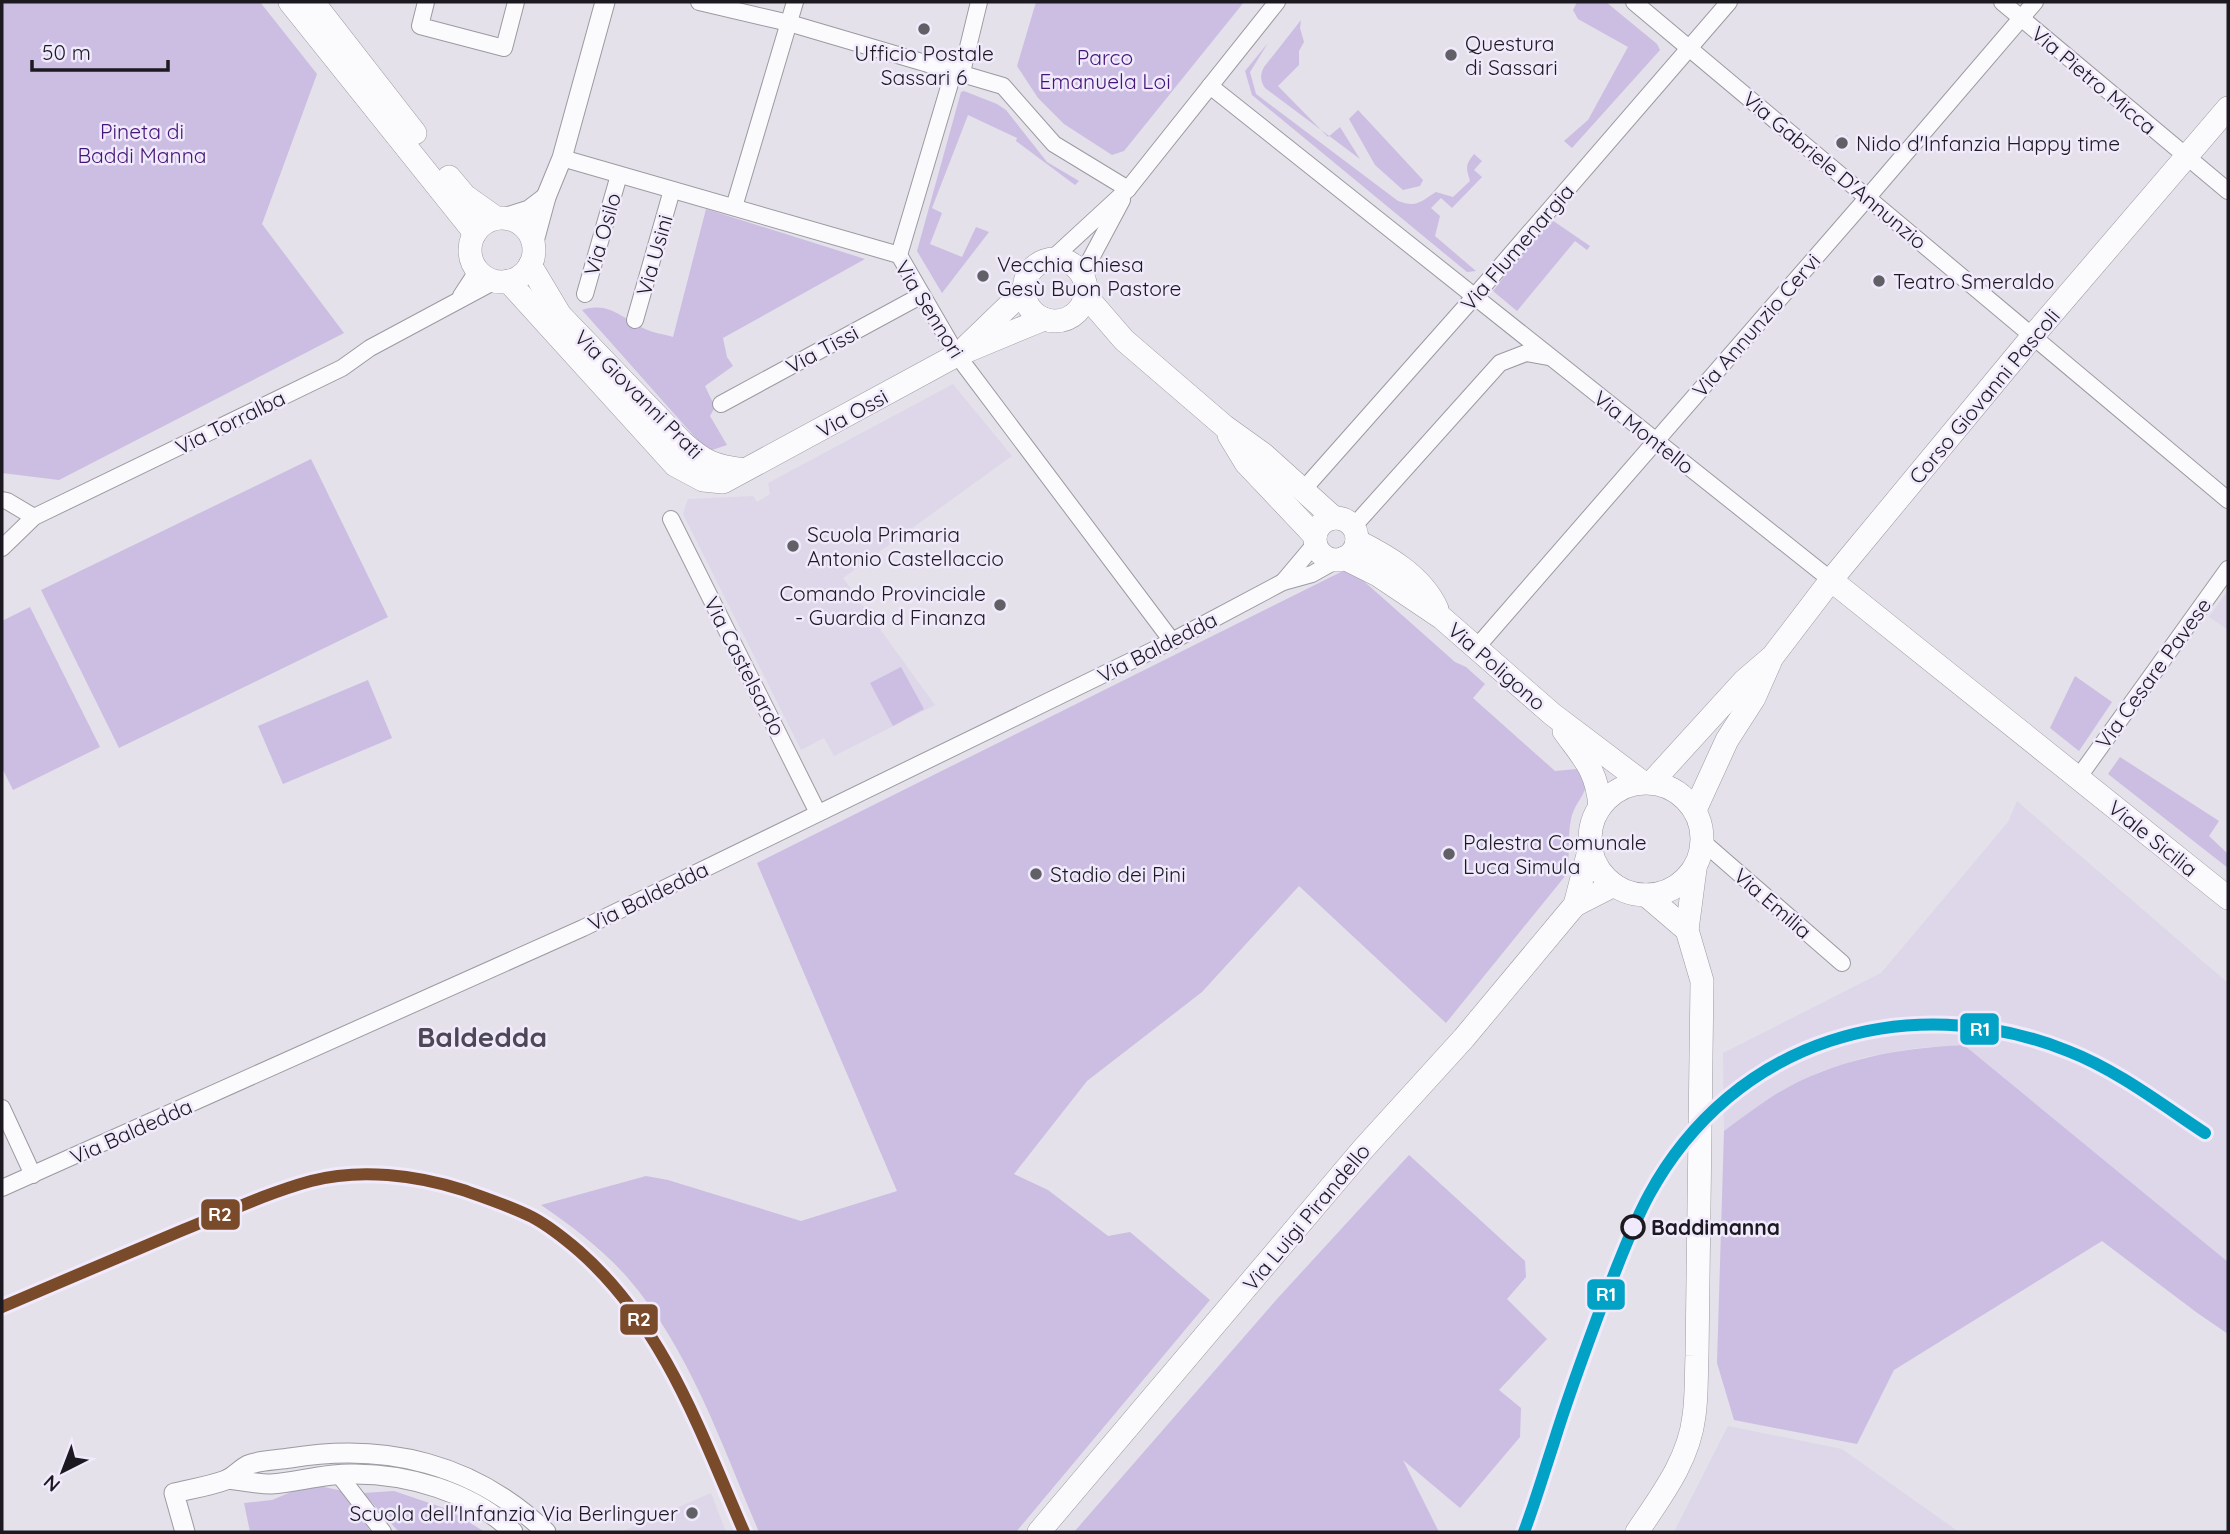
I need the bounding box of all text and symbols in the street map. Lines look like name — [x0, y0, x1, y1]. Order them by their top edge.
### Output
street label: Via Pietro Micca — [2026, 20, 2162, 140]
marker: Ufficio Postale Sassari 6 — [916, 21, 932, 37]
scale bar — [32, 28, 168, 72]
place label: Questura di Sassari — [1465, 30, 1558, 80]
text: 50 m — [42, 39, 91, 65]
place label: Ufficio Postale Sassari 6 — [854, 40, 994, 90]
park label: Parco Emanuela Loi — [1039, 44, 1171, 94]
marker: Questura di Sassari — [1443, 47, 1459, 63]
street label: Via Gabriele D'Annunzio — [1738, 85, 1932, 255]
park label: Pineta di Baddi Manna — [77, 118, 207, 168]
place label: Nido d'Infanzia Happy time — [1856, 130, 2120, 156]
marker: Nido d'Infanzia Happy time — [1834, 135, 1850, 151]
street label: Via Flumenargia — [1455, 178, 1579, 316]
street label: Via Osilo — [578, 190, 626, 278]
street label: Via Usini — [630, 212, 678, 298]
street label: Via Annunzio Cervi — [1686, 248, 1826, 402]
place label: Vecchia Chiesa Gesù Buon Pastore — [997, 251, 1181, 301]
street label: Via Sennori — [890, 255, 970, 363]
marker: Vecchia Chiesa Gesù Buon Pastore — [975, 268, 991, 284]
place label: Teatro Smeraldo — [1893, 268, 2054, 294]
marker: Teatro Smeraldo — [1871, 273, 1887, 289]
street label: Corso Giovanni Pascoli — [1903, 303, 2065, 489]
street label: Via Tissi — [781, 319, 863, 379]
street label: Via Giovanni Prati — [569, 324, 709, 464]
street label: Via Ossi — [812, 383, 892, 443]
street label: Via Torralba — [171, 384, 289, 460]
street label: Via Montello — [1589, 385, 1699, 479]
place label: Scuola Primaria Antonio Castellaccio — [807, 521, 1004, 571]
marker: Scuola Primaria Antonio Castellaccio — [785, 538, 801, 554]
place label: Comando Provinciale - Guardia d Finanza — [779, 580, 986, 630]
street label: Via Castelsardo — [699, 592, 791, 740]
street label: Via Cesare Pavese — [2090, 593, 2216, 753]
marker: Comando Provinciale - Guardia d Finanza — [992, 597, 1008, 613]
street label: Via Baldedda — [1093, 606, 1221, 688]
street label: Via Poligono — [1443, 616, 1551, 716]
street label: Viale Sicilia — [2103, 794, 2203, 882]
place label: Palestra Comunale Luca Simula — [1463, 829, 1647, 879]
marker: Palestra Comunale Luca Simula — [1441, 846, 1457, 862]
street label: Via Baldedda — [584, 856, 712, 936]
place label: Stadio dei Pini — [1050, 861, 1186, 887]
street label: Via Emilia — [1729, 862, 1817, 944]
marker: Stadio dei Pini — [1028, 866, 1044, 882]
line badge: R1 — [1959, 1012, 2000, 1046]
text: R1 — [1970, 1017, 1990, 1041]
district label: Baldedda — [417, 1019, 547, 1054]
street label: Via Baldedda — [66, 1093, 196, 1169]
street label: Via Luigi Pirandello — [1237, 1138, 1375, 1296]
line badge: R2 — [200, 1198, 241, 1231]
text: R2 — [208, 1202, 232, 1226]
place label: Baddimanna — [1651, 1214, 1780, 1240]
marker: Baddimanna — [1621, 1215, 1645, 1239]
line badge: R1 — [1586, 1278, 1626, 1311]
text: R1 — [1596, 1282, 1616, 1306]
line badge: R2 — [619, 1303, 659, 1336]
text: R2 — [627, 1307, 651, 1331]
north arrow — [28, 1436, 98, 1506]
text: N — [38, 1470, 65, 1497]
place label: Scuola dell'Infanzia Via Berlinguer — [349, 1500, 678, 1526]
marker: Scuola dell'Infanzia Via Berlinguer — [684, 1505, 700, 1521]

